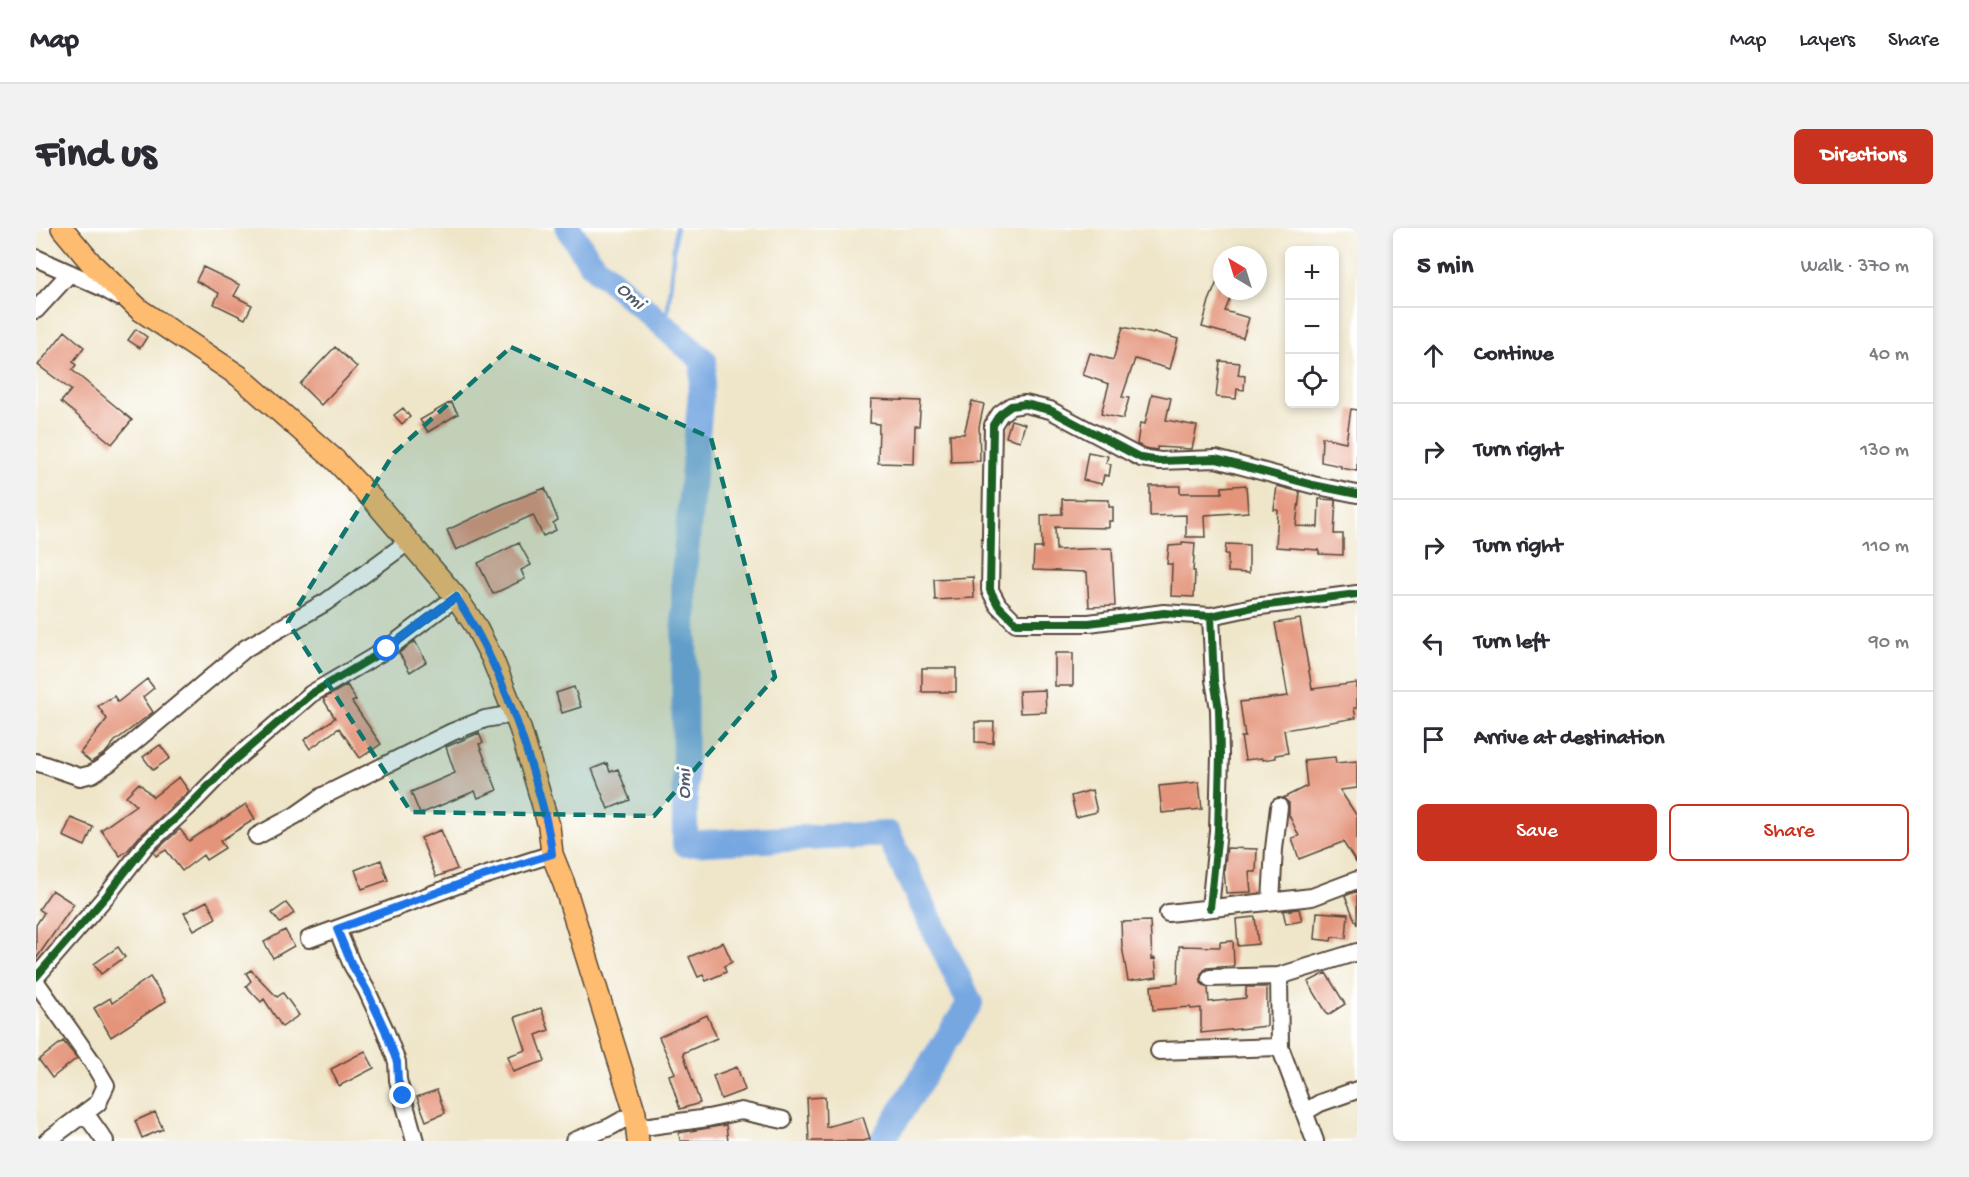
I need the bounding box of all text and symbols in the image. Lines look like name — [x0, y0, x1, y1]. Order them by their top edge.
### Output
text: Map — [30, 25, 79, 58]
text: Map — [1730, 29, 1766, 54]
text: Layers — [1799, 29, 1855, 54]
text: Share — [1888, 29, 1939, 54]
button: Directions — [1794, 129, 1933, 184]
text: Find us — [36, 132, 156, 181]
north arrow — [1213, 246, 1267, 300]
map controls — [1285, 246, 1339, 408]
button: + — [1285, 246, 1339, 300]
text: 5 min — [1417, 252, 1473, 283]
text: Walk · 370 m — [1801, 256, 1909, 279]
water label: Omi — [611, 278, 651, 317]
button: − — [1285, 300, 1339, 354]
icon: ahead — [1417, 339, 1450, 372]
text: Continue — [1474, 342, 1554, 368]
text: 40 m — [1869, 344, 1909, 367]
button: locate — [1285, 354, 1339, 408]
icon: right — [1417, 435, 1450, 468]
text: Turn right — [1474, 438, 1562, 464]
text: 130 m — [1860, 440, 1909, 463]
icon: right — [1417, 531, 1450, 564]
text: Turn right — [1474, 534, 1562, 560]
text: 110 m — [1863, 536, 1909, 559]
icon: left — [1417, 627, 1450, 660]
text: Turn left — [1474, 630, 1548, 656]
text: 90 m — [1869, 632, 1909, 655]
route start — [373, 635, 399, 661]
icon: arrive — [1417, 723, 1450, 756]
text: Arrive at destination — [1474, 726, 1664, 752]
water label: Omi — [674, 766, 697, 799]
button: Save — [1417, 804, 1657, 861]
button: Share — [1669, 804, 1909, 861]
route end — [389, 1082, 415, 1108]

